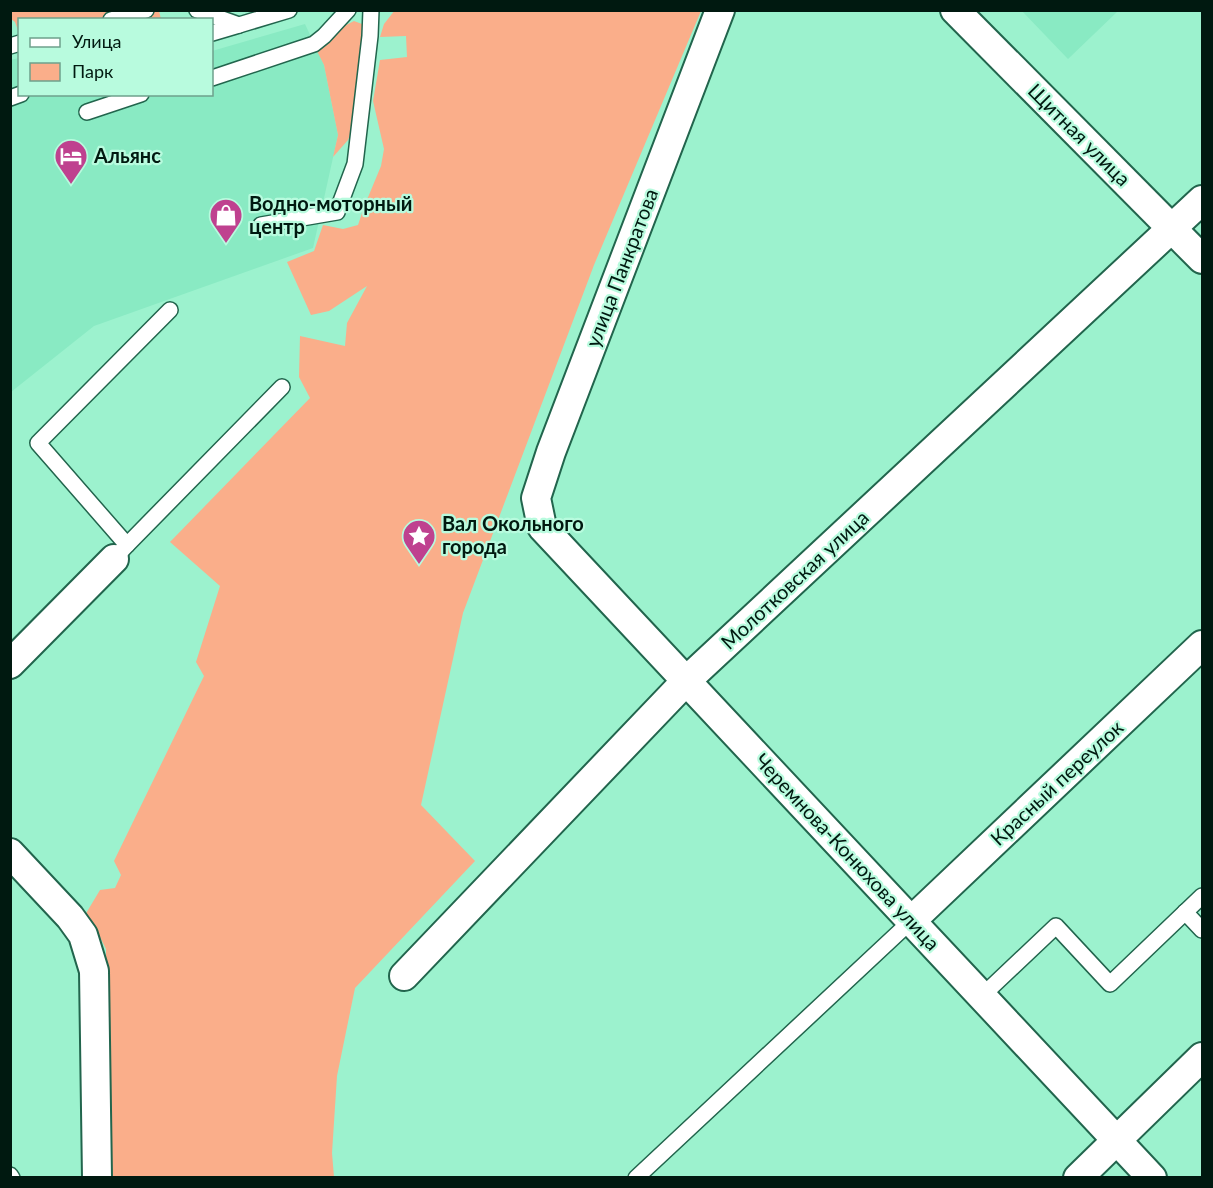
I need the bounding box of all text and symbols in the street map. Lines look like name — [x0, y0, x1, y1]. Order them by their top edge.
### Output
legend — [18, 18, 213, 96]
text: Улица — [72, 30, 122, 52]
text: Парк — [72, 60, 114, 82]
street label: Щитная улица — [1024, 78, 1136, 190]
hotel icon: Альянс — [53, 138, 89, 185]
place label: Альянс — [93, 143, 161, 167]
street label: улица Панкратова — [580, 185, 662, 350]
place label: Водно-моторный центр — [249, 191, 412, 238]
shop icon: Водно-моторный центр — [208, 197, 244, 244]
street label: Молотковская улица — [716, 505, 873, 654]
place label: Вал Окольного города — [442, 511, 584, 558]
place icon: Вал Окольного города — [401, 518, 437, 565]
street label: Красный переулок — [985, 714, 1128, 850]
street label: Черемнова-Конюхова улица — [750, 748, 945, 955]

